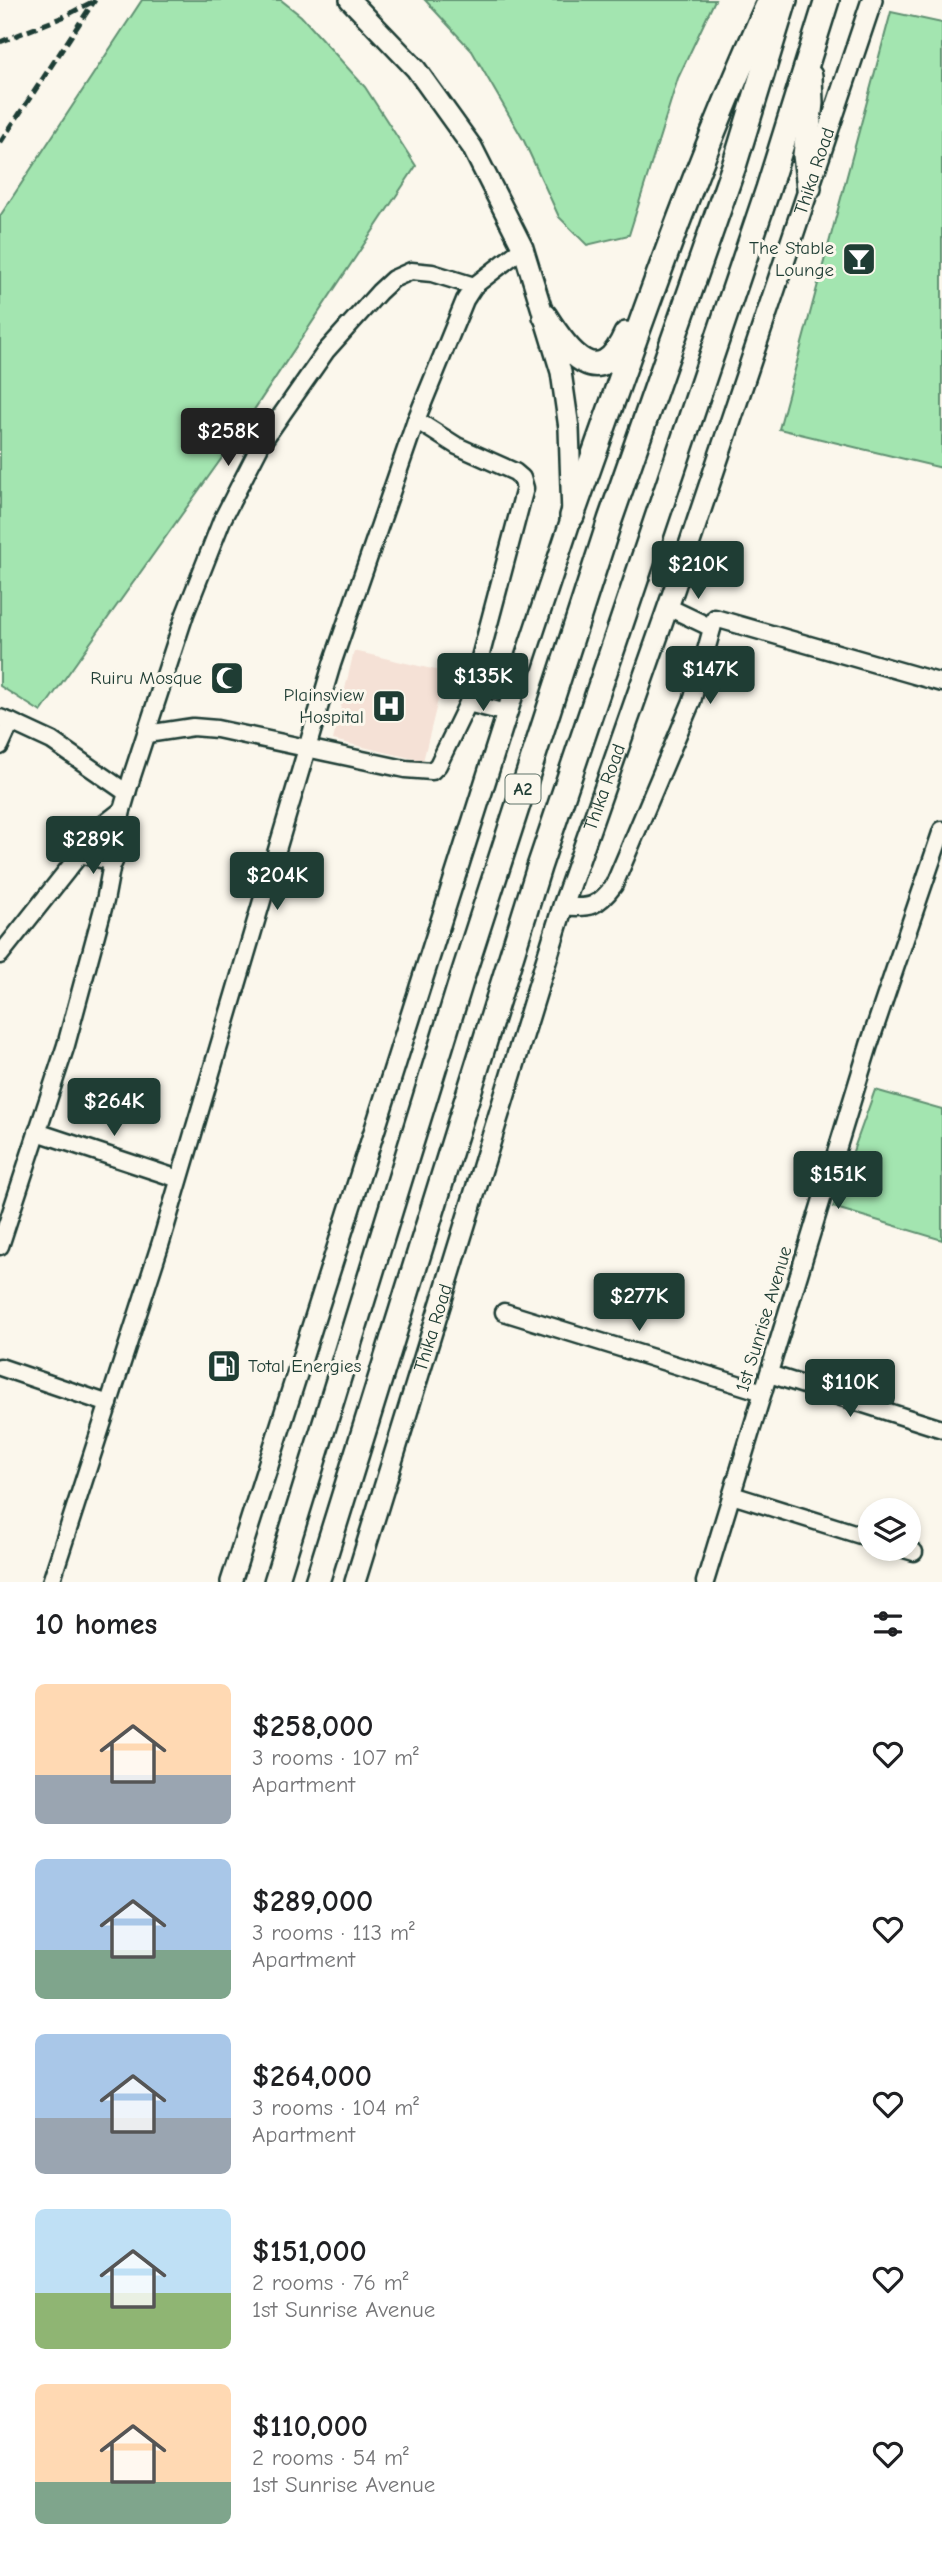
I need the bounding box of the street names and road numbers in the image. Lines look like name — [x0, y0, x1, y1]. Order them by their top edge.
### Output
street label: Thika Road — [790, 125, 839, 218]
street label: Thika Road — [579, 741, 630, 834]
road number: A2 — [505, 774, 540, 804]
street label: 1st Sunrise Avenue — [731, 1243, 797, 1395]
street label: Thika Road — [409, 1281, 457, 1374]

